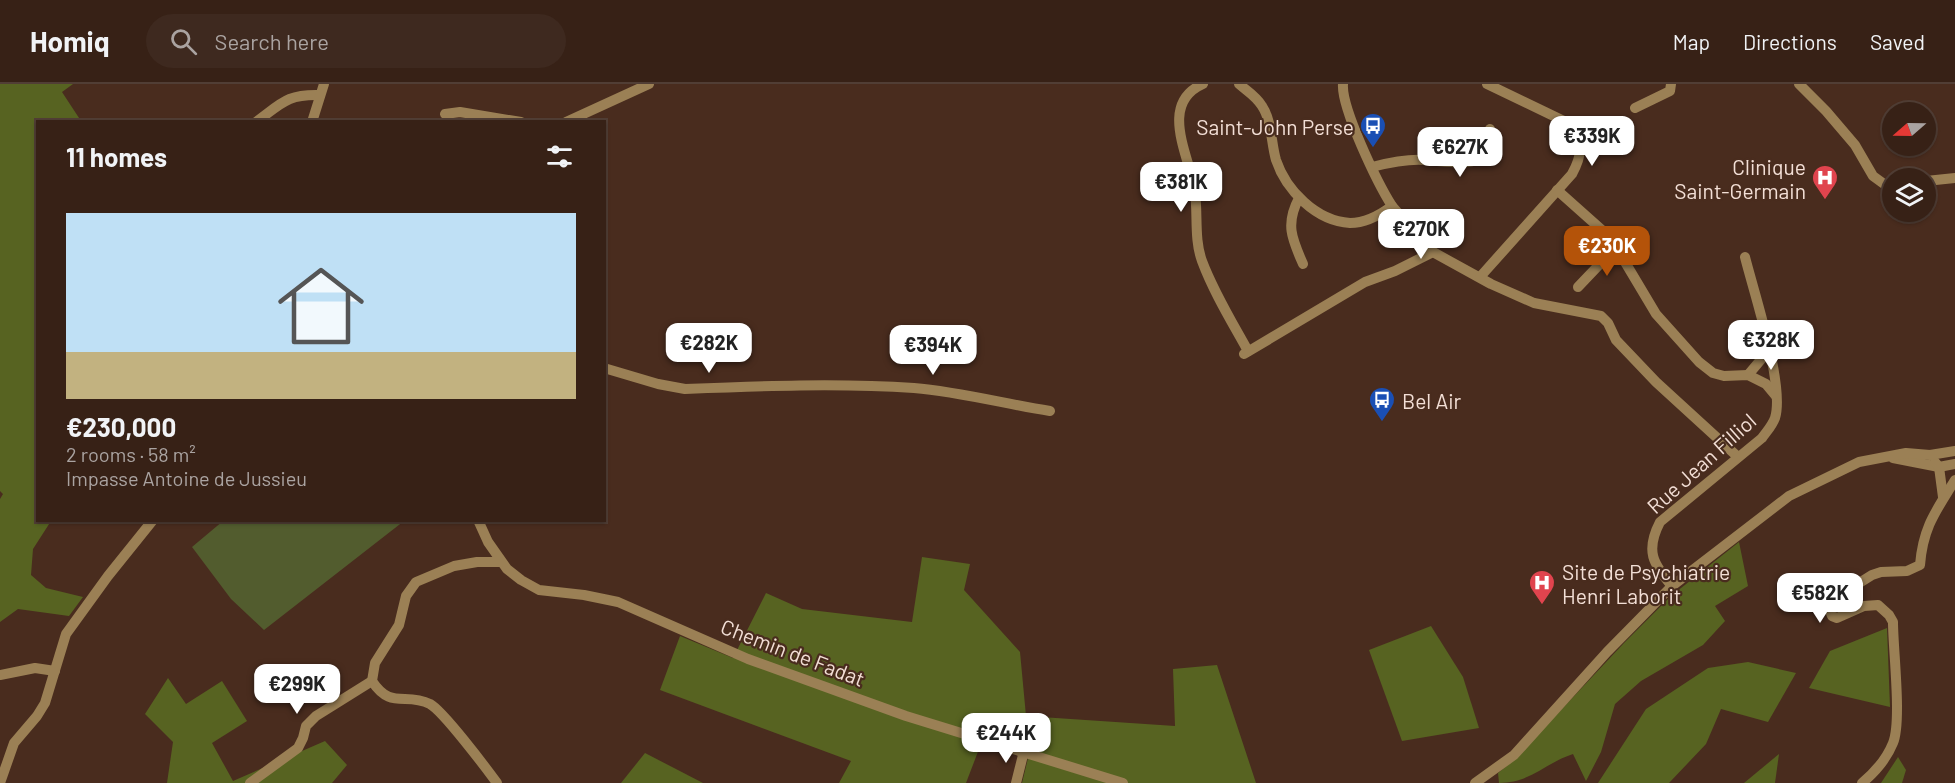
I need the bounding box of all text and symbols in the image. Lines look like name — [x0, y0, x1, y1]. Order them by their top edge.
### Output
search box — [146, 14, 566, 68]
text: Homiq — [30, 24, 110, 58]
icon: search — [167, 25, 200, 58]
text: Search here — [215, 28, 329, 54]
text: Map — [1673, 29, 1710, 54]
text: Directions — [1743, 29, 1837, 54]
text: Saved — [1870, 29, 1925, 54]
north arrow — [1882, 102, 1936, 156]
map controls — [1882, 102, 1936, 222]
bus stop icon: Saint-John Perse — [1358, 111, 1388, 149]
place label: Saint-John Perse — [1196, 114, 1354, 139]
pin: €339K — [1550, 116, 1634, 167]
text: €339K — [1563, 123, 1621, 147]
pin: €627K — [1418, 127, 1502, 178]
text: €627K — [1431, 134, 1489, 158]
icon: filters — [543, 140, 576, 173]
text: 11 homes — [66, 141, 167, 172]
place label: Clinique Saint-Germain — [1674, 154, 1806, 203]
pin: €381K — [1139, 162, 1223, 213]
hospital icon: Clinique Saint-Germain — [1810, 163, 1840, 201]
button: layers — [1882, 168, 1936, 222]
text: €381K — [1154, 169, 1208, 193]
pin: €270K — [1379, 209, 1463, 260]
text: €270K — [1392, 216, 1450, 240]
pin: €230K — [1565, 226, 1649, 277]
text: €230K — [1578, 233, 1636, 257]
icon: home — [267, 252, 375, 360]
pin: €328K — [1729, 320, 1813, 371]
pin: €282K — [667, 323, 751, 374]
pin: €394K — [891, 325, 975, 376]
text: €328K — [1742, 327, 1800, 351]
text: €282K — [680, 330, 738, 354]
text: €394K — [904, 332, 962, 356]
bus stop icon: Bel Air — [1367, 385, 1397, 423]
place label: Bel Air — [1402, 388, 1461, 413]
street label: Rue Jean Filliol — [1642, 408, 1760, 518]
text: €230,000 — [66, 411, 176, 442]
text: 2 rooms · 58 m² — [66, 442, 196, 466]
text: Impasse Antoine de Jussieu — [66, 466, 307, 490]
place label: Site de Psychiatrie Henri Laborit — [1562, 559, 1730, 608]
hospital icon: Site de Psychiatrie Henri Laborit — [1527, 568, 1557, 606]
pin: €582K — [1778, 573, 1862, 624]
text: €582K — [1791, 580, 1849, 604]
street label: Chemin de Fadat — [718, 613, 868, 691]
pin: €299K — [255, 664, 339, 715]
text: €299K — [268, 671, 326, 695]
pin: €244K — [964, 713, 1048, 764]
text: €244K — [976, 720, 1036, 744]

